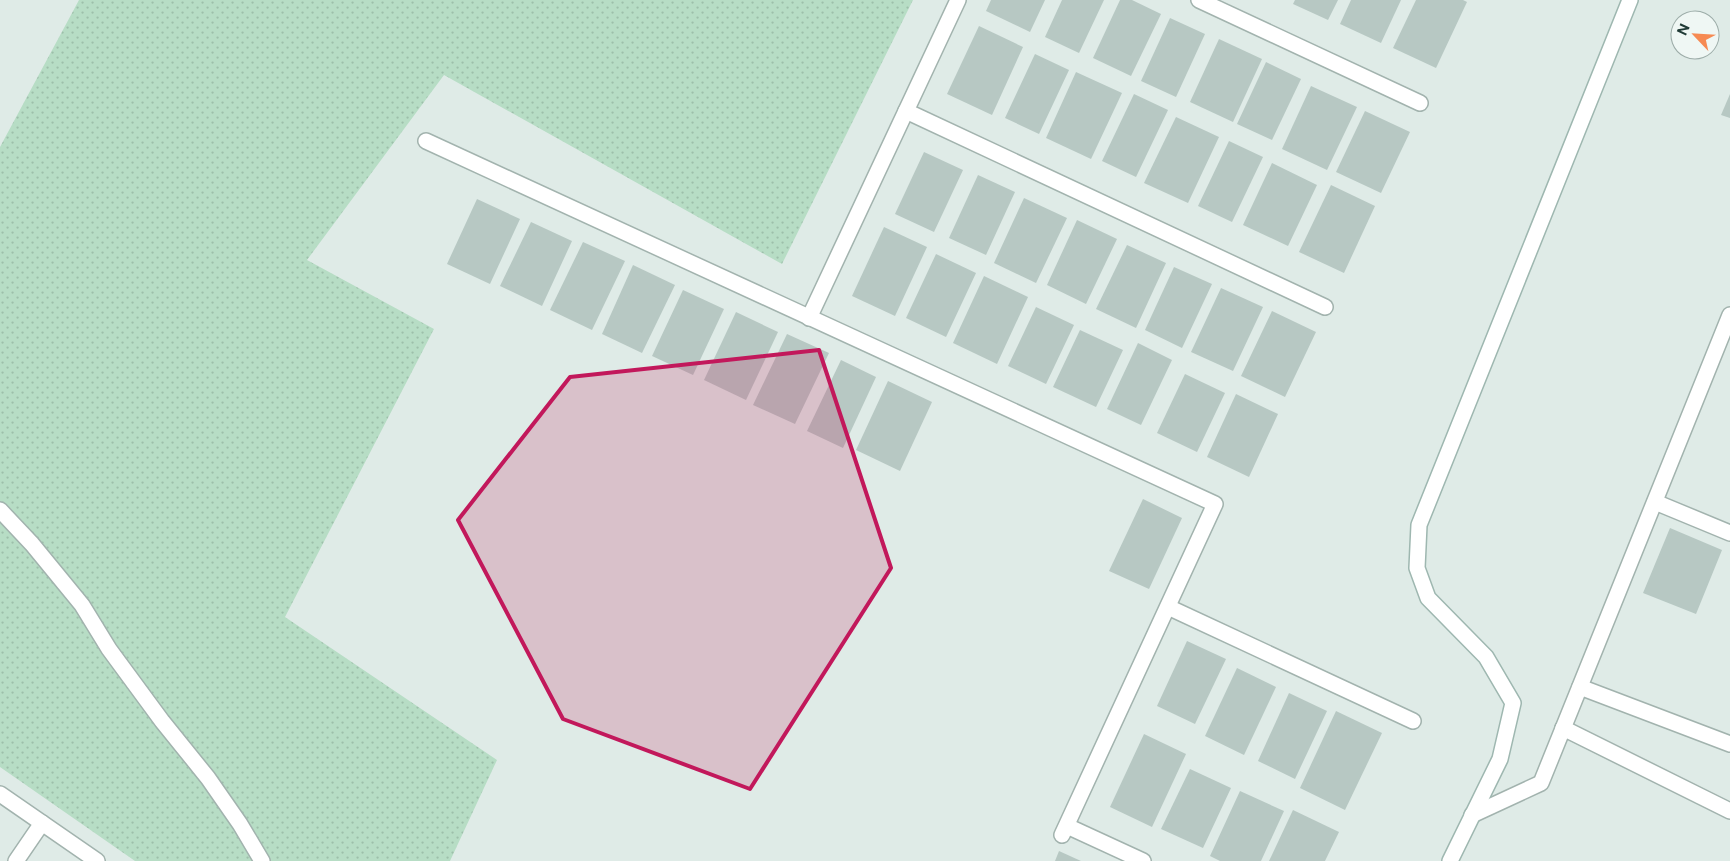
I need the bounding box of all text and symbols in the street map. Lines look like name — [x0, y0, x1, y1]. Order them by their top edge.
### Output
north arrow — [1670, 10, 1720, 60]
text: N — [1674, 21, 1693, 38]

